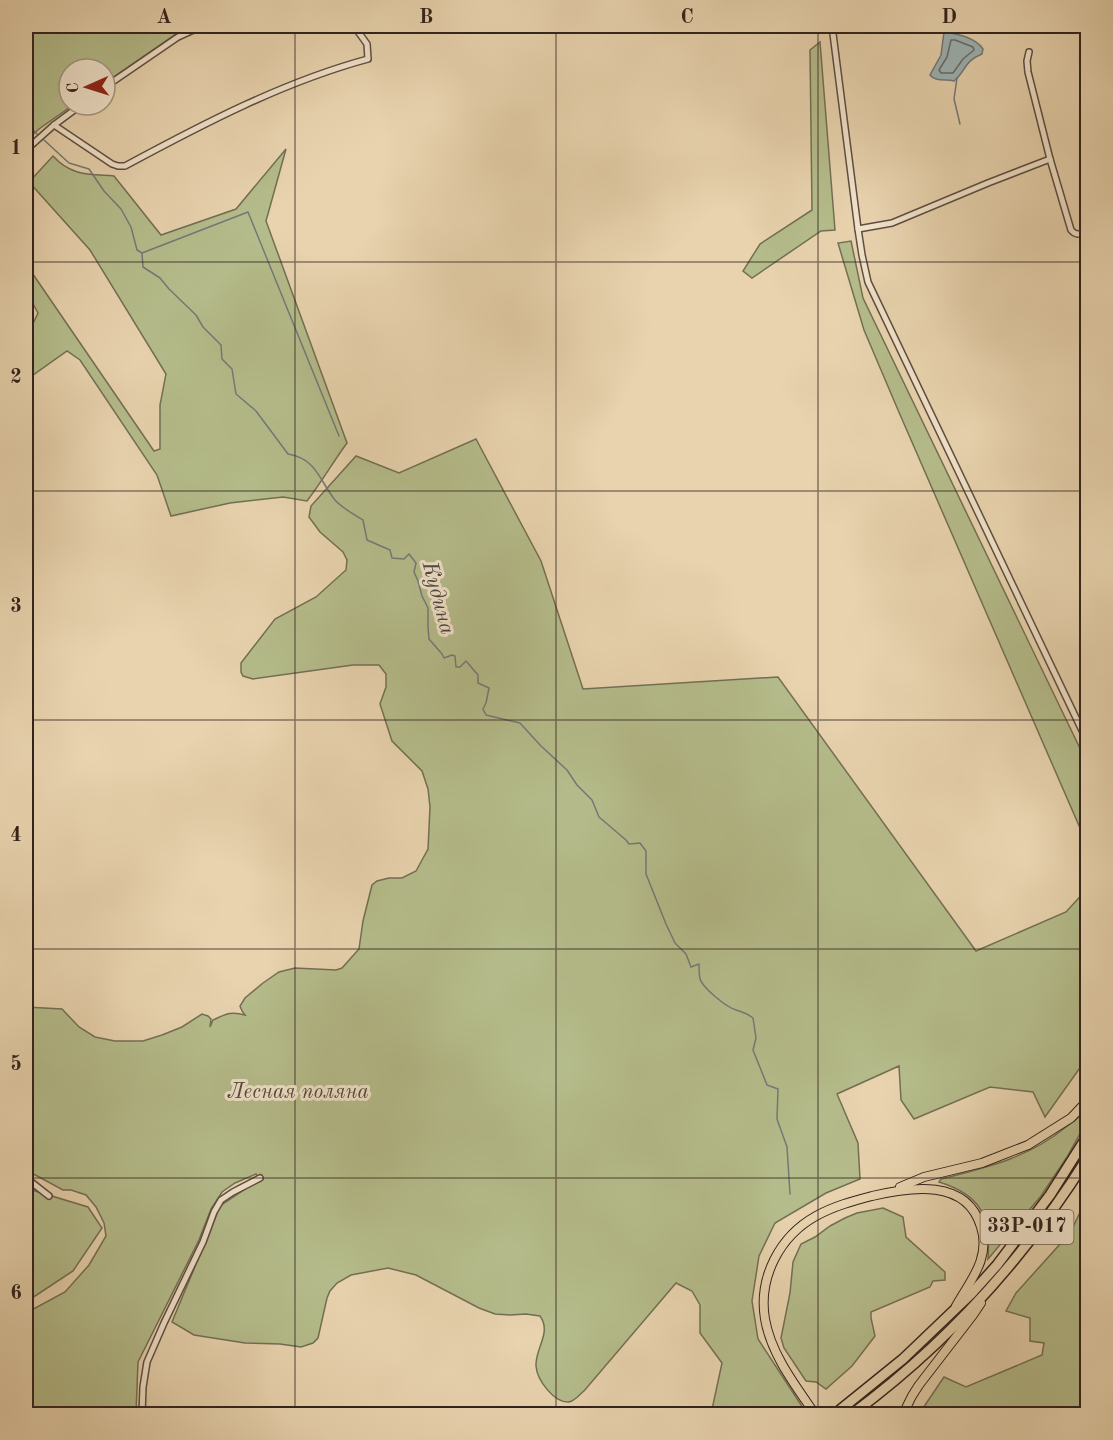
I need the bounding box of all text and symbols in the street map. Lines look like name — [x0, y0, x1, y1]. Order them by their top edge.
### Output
text: A — [156, 8, 172, 28]
text: B — [419, 8, 433, 28]
text: C — [680, 8, 694, 28]
text: D — [941, 8, 957, 28]
north arrow — [57, 57, 117, 117]
text: С — [66, 82, 82, 93]
text: 1 — [10, 139, 22, 159]
text: 2 — [10, 368, 22, 388]
water label: Кудина — [417, 558, 458, 637]
text: 3 — [10, 597, 22, 617]
text: 4 — [10, 826, 22, 846]
text: 5 — [10, 1054, 22, 1075]
park label: Лесная поляна — [227, 1082, 369, 1103]
road number: 33Р-017 — [980, 1210, 1074, 1244]
text: 6 — [10, 1284, 22, 1304]

